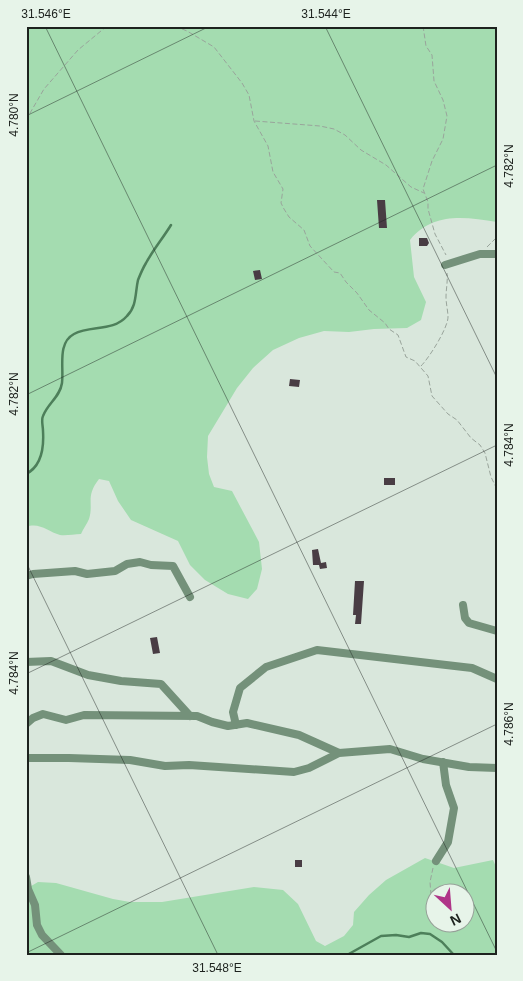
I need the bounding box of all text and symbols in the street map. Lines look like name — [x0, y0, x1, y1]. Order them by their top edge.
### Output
text: 31.546°E — [21, 7, 71, 21]
text: 31.544°E — [301, 7, 351, 21]
text: 4.780°N — [7, 93, 21, 137]
text: 4.782°N — [502, 144, 516, 188]
text: 4.782°N — [7, 372, 21, 416]
text: 4.784°N — [502, 423, 516, 467]
text: 4.784°N — [7, 651, 21, 695]
text: 4.786°N — [502, 702, 516, 746]
north arrow — [426, 884, 476, 934]
text: N — [448, 910, 464, 929]
text: 31.548°E — [192, 961, 242, 975]

